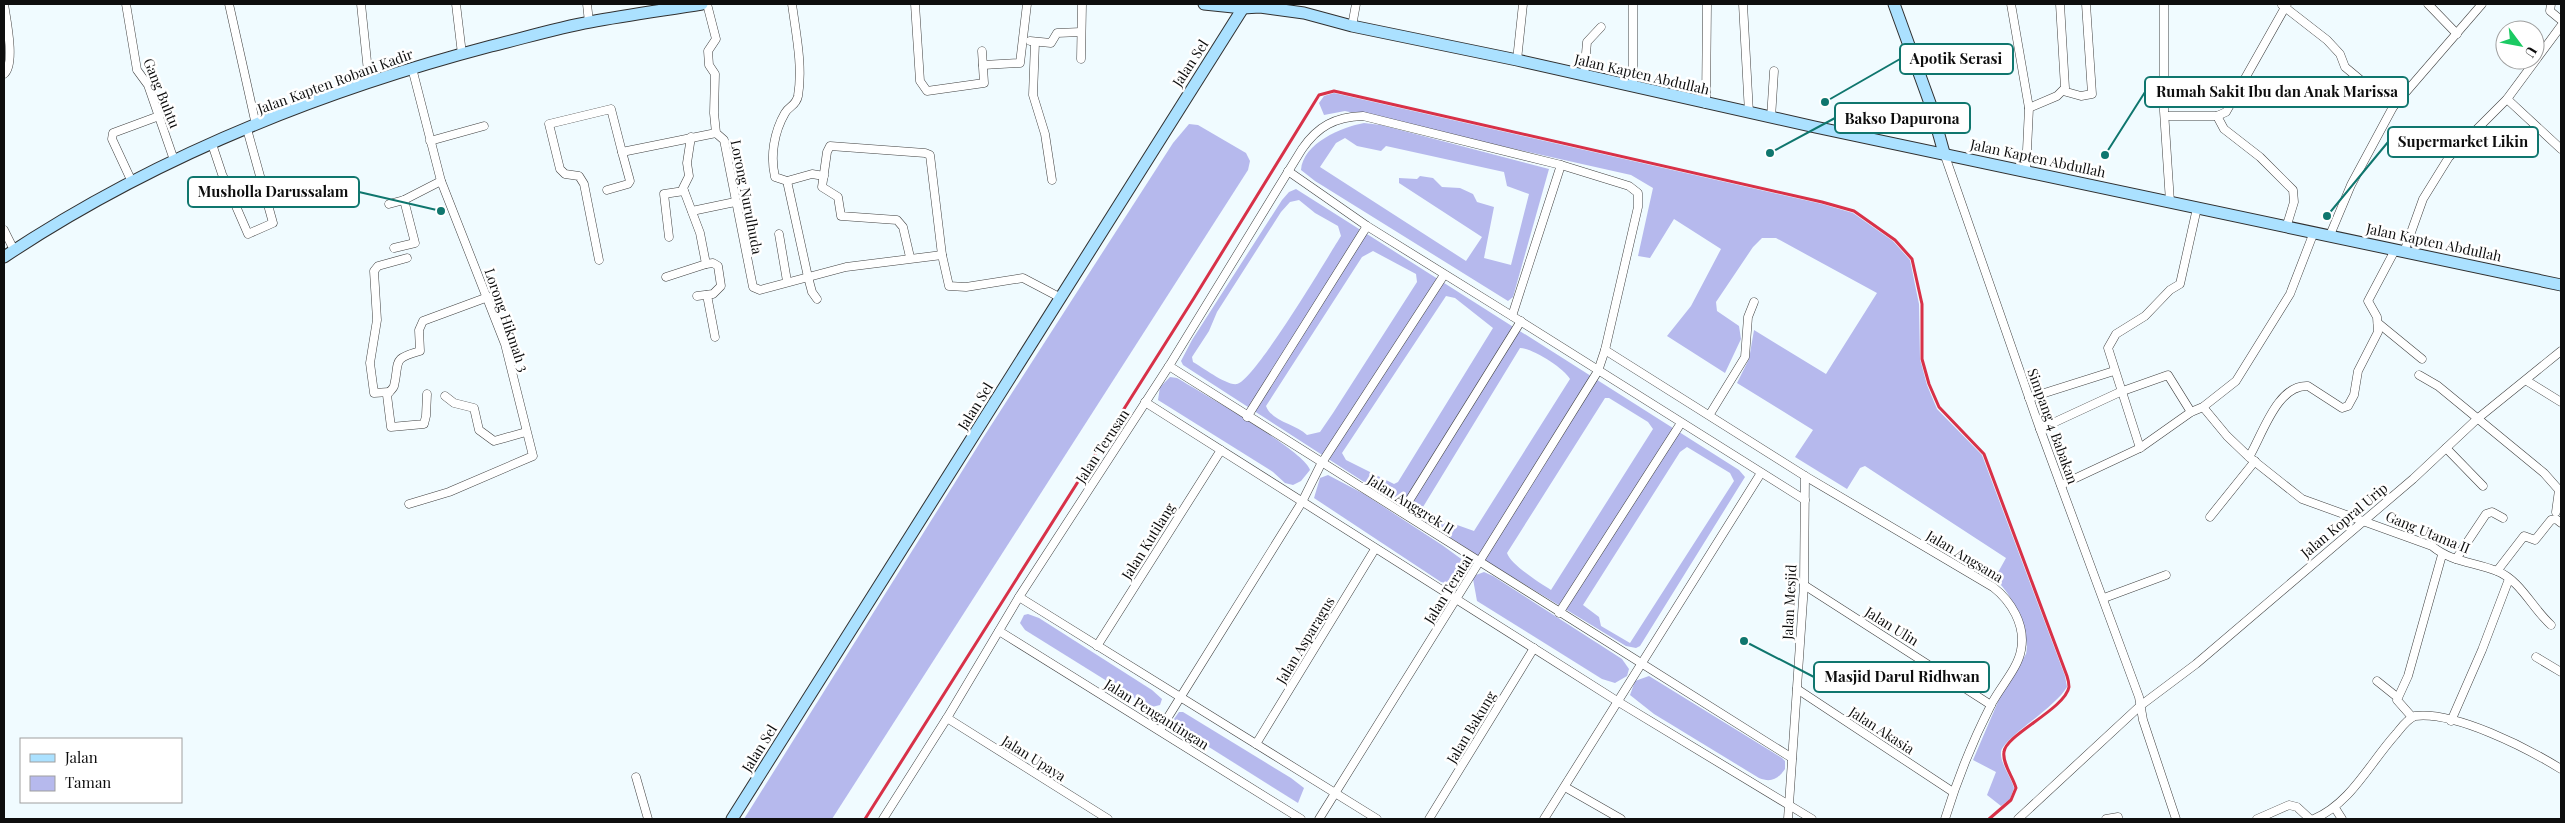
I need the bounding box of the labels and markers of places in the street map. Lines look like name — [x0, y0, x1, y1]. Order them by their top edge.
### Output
callout: Apotik Serasi — [1900, 44, 2013, 74]
callout: Rumah Sakit Ibu dan Anak Marissa — [2145, 77, 2408, 107]
callout: Bakso Dapurona — [1835, 103, 1970, 133]
callout: Supermarket Likin — [2388, 127, 2538, 157]
callout: Musholla Darussalam — [188, 177, 359, 207]
callout: Masjid Darul Ridhwan — [1814, 662, 1989, 692]

